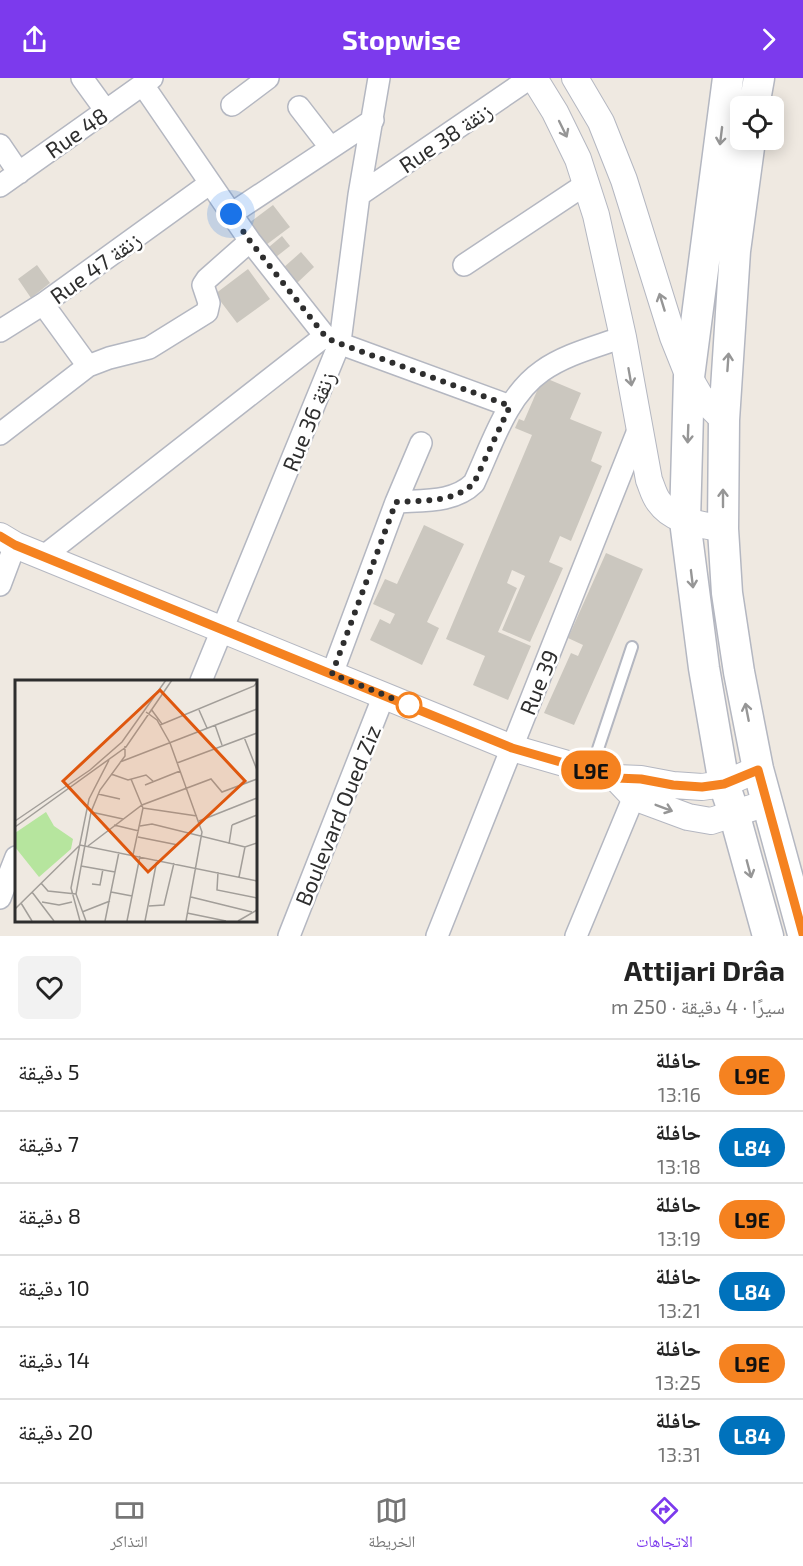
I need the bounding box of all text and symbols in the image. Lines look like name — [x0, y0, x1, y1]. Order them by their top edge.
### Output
icon: share — [18, 23, 51, 56]
text: Stopwise — [342, 23, 461, 55]
icon: forward — [752, 23, 785, 56]
street label: Rue 38 زنقة — [394, 96, 496, 178]
map controls — [730, 96, 784, 150]
button: locate — [730, 96, 784, 150]
street label: Rue 48 — [40, 101, 112, 163]
one-way arrow — [558, 119, 570, 137]
one-way arrow — [715, 126, 726, 145]
your location — [216, 199, 246, 229]
street label: Rue 47 زنقة — [45, 225, 145, 309]
one-way arrow — [656, 293, 667, 312]
one-way arrow — [722, 352, 733, 372]
one-way arrow — [625, 366, 636, 386]
street label: Rue 36 زنقة — [276, 367, 340, 475]
one-way arrow — [682, 423, 693, 443]
one-way arrow — [717, 488, 729, 508]
one-way arrow — [687, 569, 698, 588]
street label: Rue 39 — [513, 646, 563, 718]
inset map — [15, 680, 256, 921]
unlabelled marker — [396, 692, 422, 718]
one-way arrow — [741, 703, 752, 722]
street label: Boulevard Oued Ziz — [289, 721, 385, 909]
line badge: L9E — [556, 750, 626, 790]
text: L9E — [573, 758, 609, 783]
one-way arrow — [655, 804, 673, 815]
one-way arrow — [744, 859, 756, 878]
text: Attijari Drâa — [624, 953, 785, 987]
button: heart — [18, 956, 81, 1019]
text: سيرًا · 4 دقيقة · 250 m — [611, 994, 785, 1018]
text: حافلة — [655, 1046, 701, 1072]
text: 5 دقيقة — [18, 1058, 79, 1084]
text: L9E — [734, 1063, 770, 1088]
text: 13:16 — [658, 1082, 701, 1106]
text: حافلة — [655, 1118, 701, 1144]
text: 7 دقيقة — [18, 1130, 79, 1156]
text: L84 — [733, 1135, 771, 1160]
text: 13:18 — [657, 1154, 701, 1178]
text: حافلة — [655, 1190, 701, 1216]
text: 8 دقيقة — [18, 1202, 81, 1228]
text: L9E — [734, 1207, 770, 1232]
text: 13:19 — [658, 1226, 701, 1250]
text: حافلة — [655, 1262, 701, 1288]
text: 10 دقيقة — [18, 1274, 90, 1300]
text: L84 — [733, 1279, 771, 1304]
text: 13:21 — [658, 1298, 701, 1322]
text: حافلة — [655, 1334, 701, 1360]
text: 14 دقيقة — [18, 1346, 90, 1372]
text: L9E — [734, 1351, 770, 1376]
text: 13:25 — [655, 1370, 701, 1394]
text: حافلة — [655, 1406, 701, 1432]
text: 20 دقيقة — [18, 1418, 93, 1444]
text: L84 — [733, 1423, 771, 1448]
text: 13:31 — [658, 1442, 701, 1466]
tab: التذاكر — [110, 1494, 148, 1557]
tab: الخريطة — [368, 1494, 415, 1557]
tab: الاتجاهات — [636, 1494, 693, 1557]

